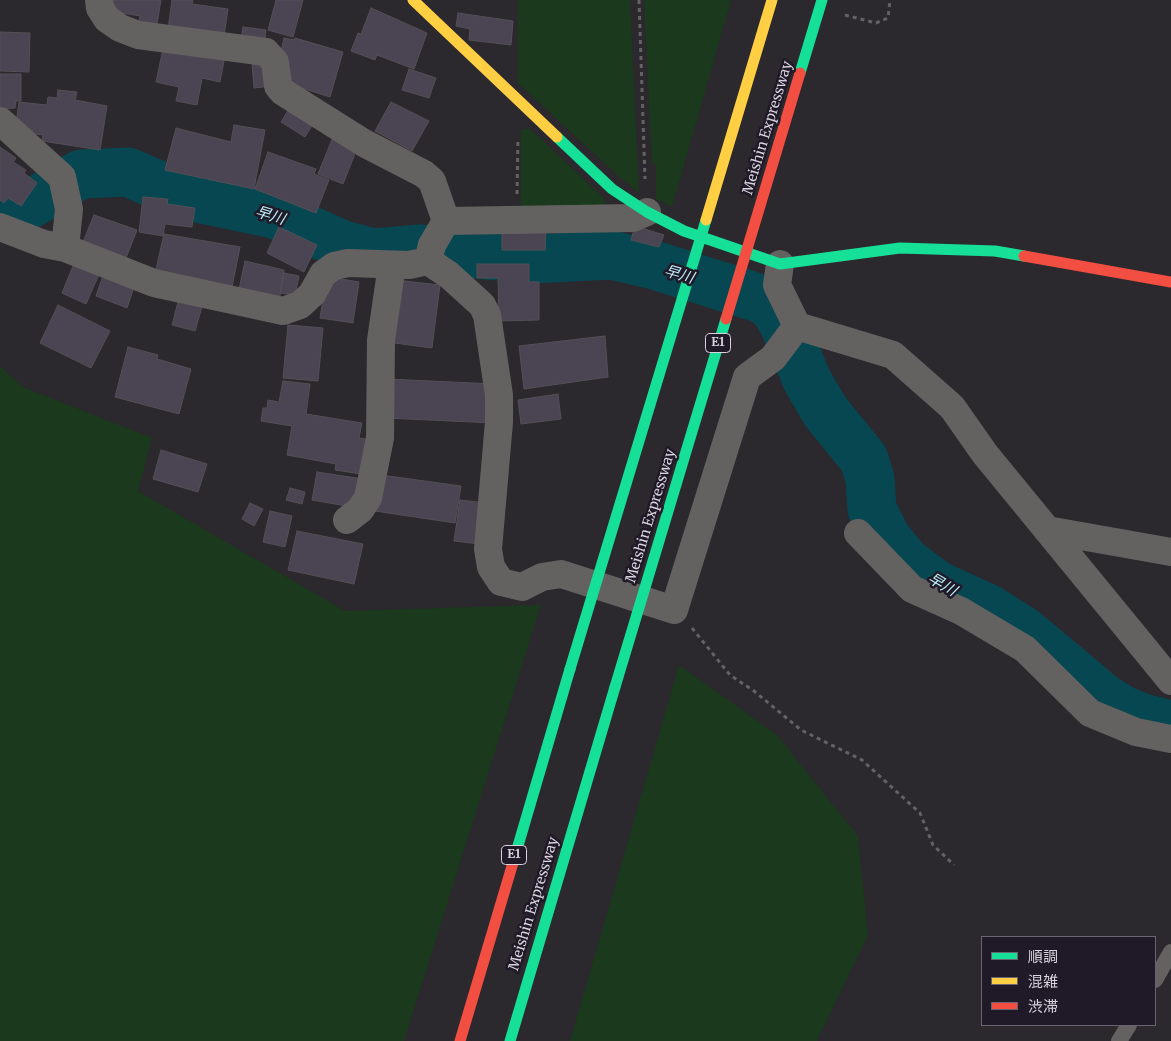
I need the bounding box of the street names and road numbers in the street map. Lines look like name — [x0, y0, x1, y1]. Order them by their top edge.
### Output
street label: Meishin Expressway — [740, 59, 796, 197]
road number: E1 — [706, 333, 730, 352]
street label: Meishin Expressway — [623, 447, 679, 585]
street label: Meishin Expressway — [506, 835, 562, 973]
road number: E1 — [502, 846, 526, 864]

